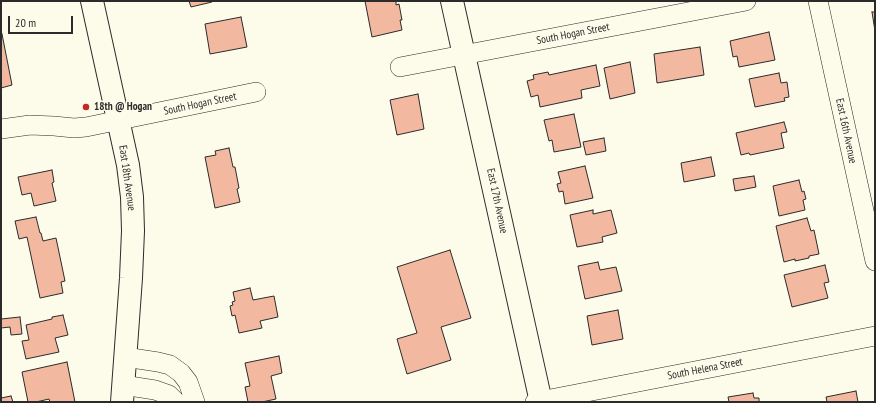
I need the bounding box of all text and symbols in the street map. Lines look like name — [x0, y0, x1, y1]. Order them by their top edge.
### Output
scale bar — [10, 8, 75, 34]
text: 20 m — [15, 15, 36, 30]
street label: South Hogan Street — [535, 20, 611, 48]
street label: South Hogan Street — [162, 90, 238, 118]
street label: East 16th Avenue — [833, 97, 859, 165]
place label: 18th @ Hogan — [94, 100, 152, 114]
marker: 18th @ Hogan — [81, 102, 91, 112]
street label: East 18th Avenue — [116, 144, 138, 212]
street label: East 17th Avenue — [484, 167, 510, 235]
street label: South Helena Street — [666, 355, 744, 383]

